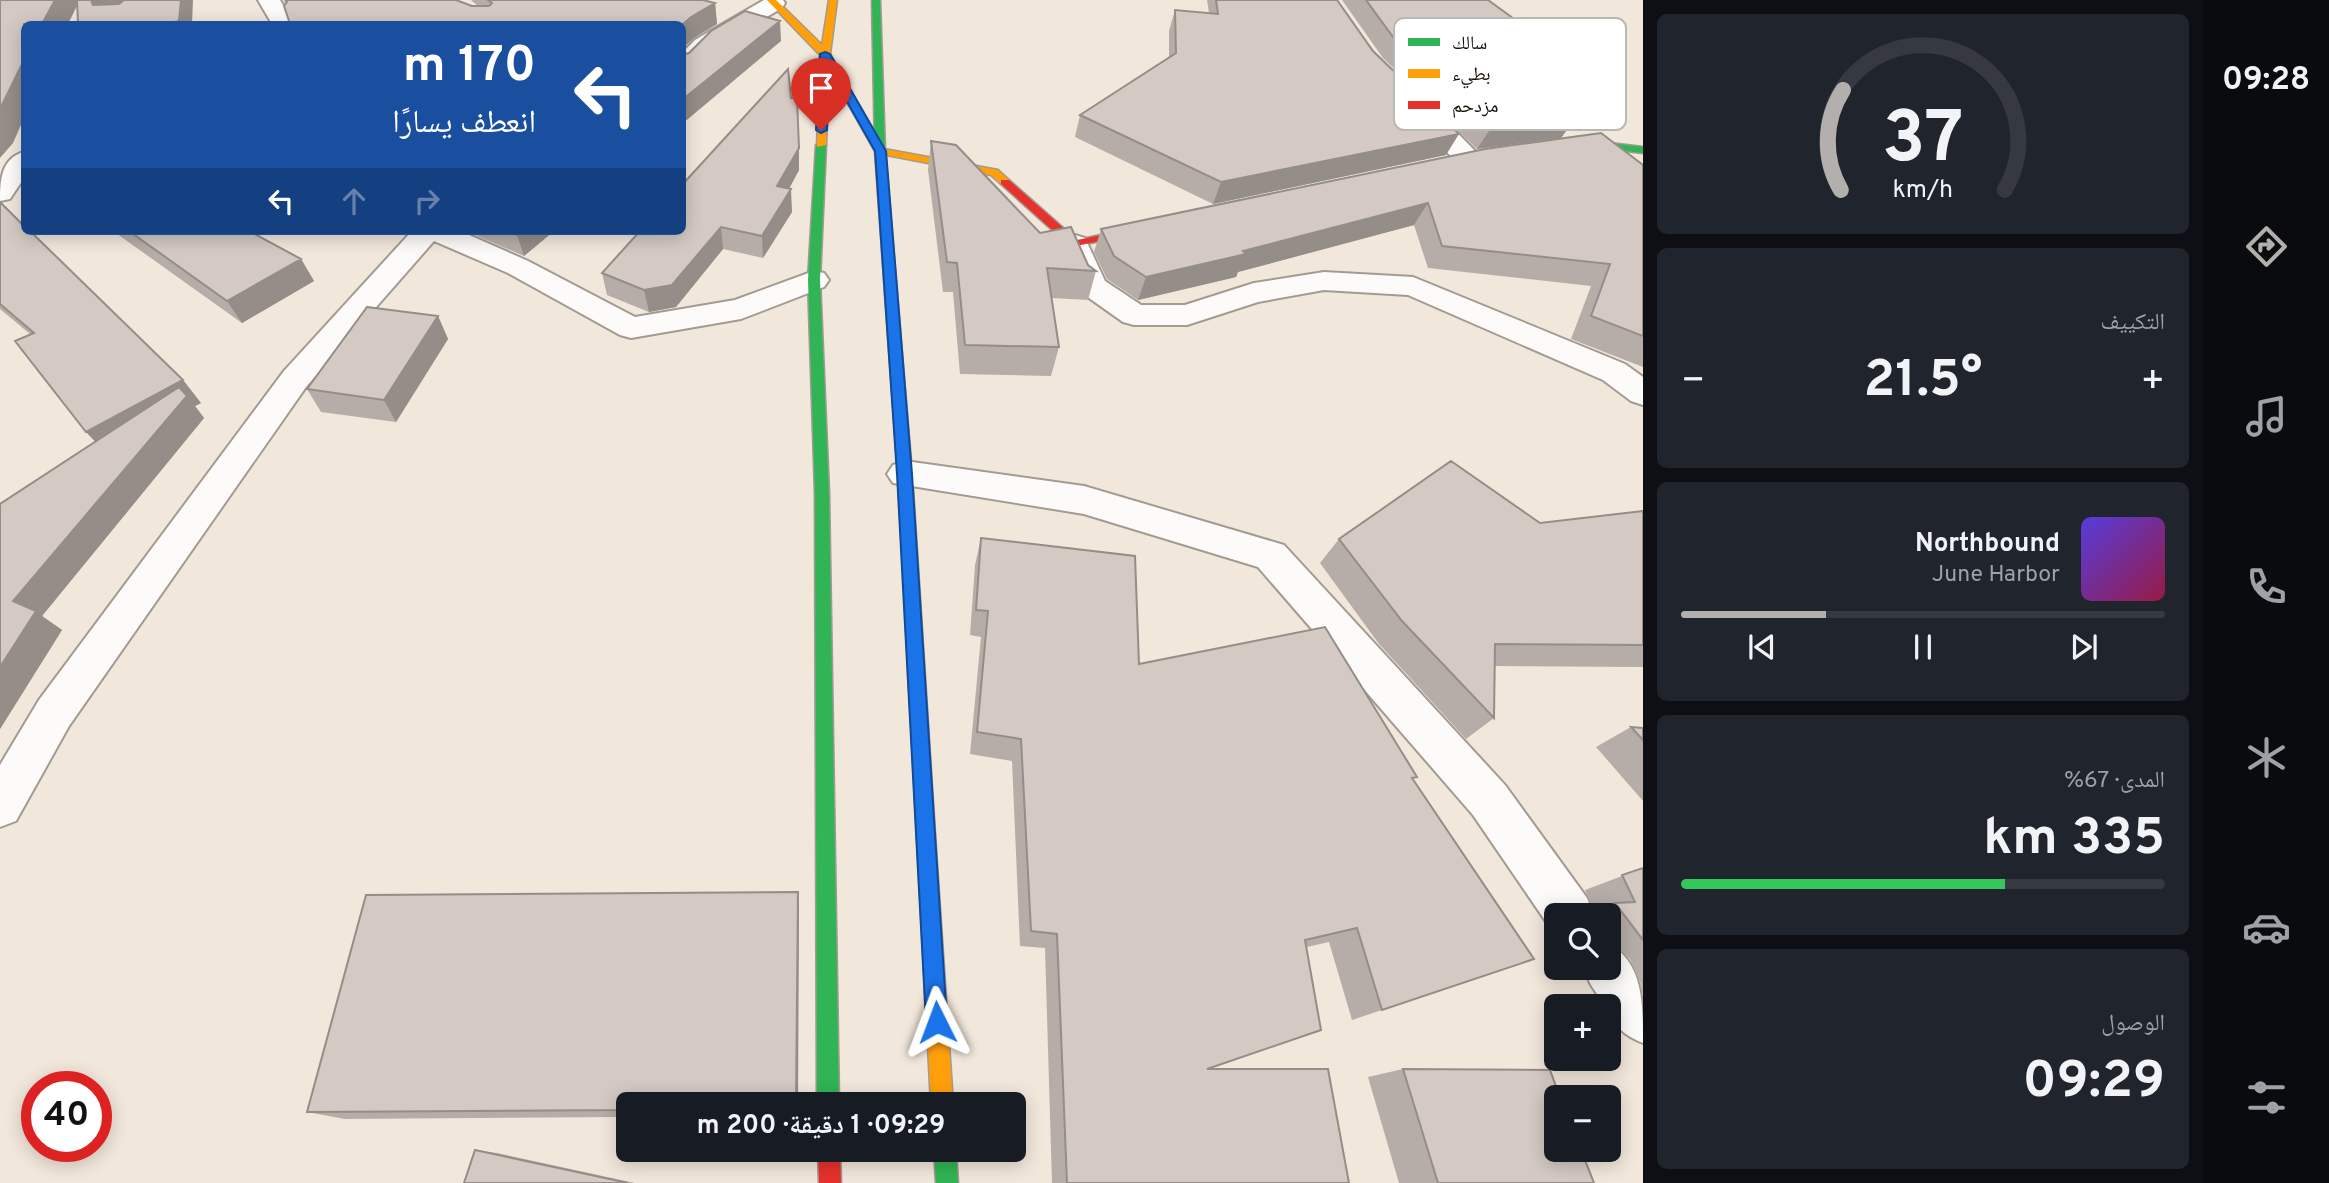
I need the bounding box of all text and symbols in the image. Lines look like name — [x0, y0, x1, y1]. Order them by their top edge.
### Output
legend — [1394, 18, 1626, 130]
text: سالك — [1452, 32, 1487, 56]
text: 170 m — [403, 37, 536, 99]
icon: left — [560, 49, 651, 140]
pin — [791, 58, 851, 130]
text: 09:28 — [2222, 61, 2310, 101]
text: بطيء — [1452, 63, 1491, 89]
icon: arrive — [802, 69, 840, 107]
text: مزدحم — [1452, 95, 1498, 119]
text: 37 — [1882, 96, 1964, 188]
text: انعطف يسارًا — [392, 104, 536, 144]
text: km/h — [1893, 175, 1953, 207]
icon: left — [262, 182, 300, 220]
icon: ahead — [335, 182, 373, 220]
icon: right — [408, 182, 446, 220]
icon: directions — [2242, 222, 2291, 271]
text: التكييف — [2100, 309, 2165, 338]
text: 21.5° — [1864, 349, 1982, 415]
text: − — [1681, 358, 1706, 407]
text: + — [2140, 358, 2165, 407]
icon: music — [2242, 392, 2291, 441]
text: Northbound — [1915, 528, 2060, 561]
text: June Harbor — [1932, 561, 2060, 590]
icon: phone — [2242, 562, 2291, 611]
icon: previous — [1743, 628, 1781, 666]
icon: pause — [1904, 628, 1942, 666]
icon: next — [2065, 628, 2103, 666]
icon: climate — [2242, 733, 2291, 782]
text: المدى · 67% — [2064, 767, 2165, 796]
text: 335 km — [1983, 807, 2165, 873]
map controls — [1544, 903, 1621, 1162]
button: search — [1544, 903, 1621, 980]
icon: car — [2242, 903, 2291, 952]
position arrow — [900, 985, 974, 1059]
button: + — [1544, 994, 1621, 1071]
text: الوصول — [2101, 1010, 2165, 1039]
text: 09:29 — [2022, 1050, 2165, 1116]
speed limit sign: 40 — [21, 1071, 112, 1162]
icon: filters — [2242, 1073, 2291, 1122]
button: − — [1544, 1085, 1621, 1162]
text: 09:29 · 1 دقيقة · 200 m — [697, 1110, 945, 1143]

